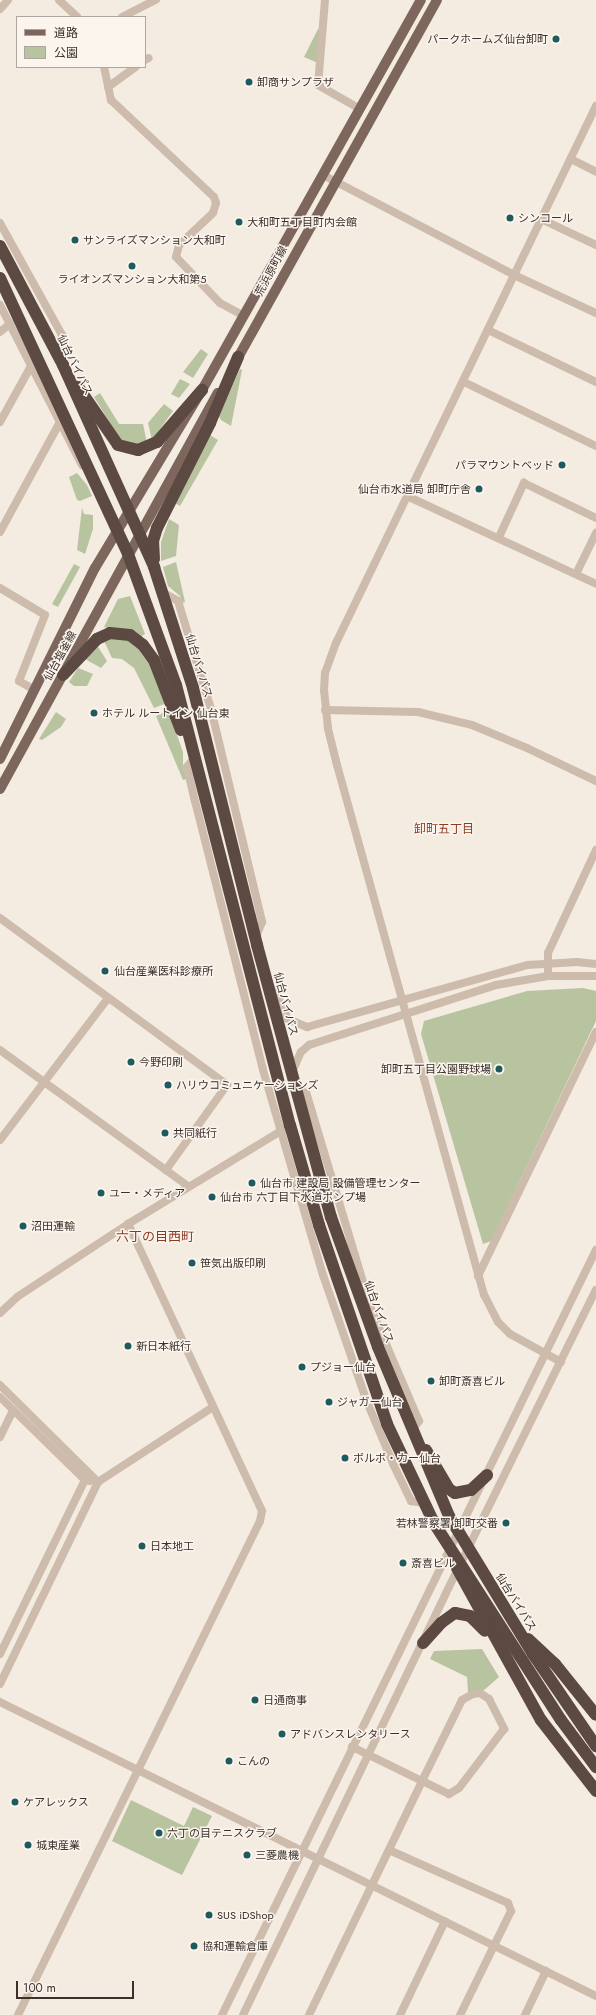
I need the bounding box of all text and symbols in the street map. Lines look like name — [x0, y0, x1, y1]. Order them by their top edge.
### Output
legend — [16, 16, 146, 68]
text: 道路 — [54, 24, 78, 42]
place label: パークホームズ仙台卸町 — [427, 32, 548, 46]
marker: パークホームズ仙台卸町 — [551, 34, 561, 44]
text: 公園 — [54, 44, 78, 62]
place label: 卸商サンプラザ — [257, 75, 334, 89]
marker: 卸商サンプラザ — [244, 77, 254, 87]
place label: シンコール — [518, 211, 573, 225]
marker: シンコール — [505, 213, 515, 223]
place label: 大和町五丁目町内会館 — [247, 215, 357, 229]
marker: 大和町五丁目町内会館 — [234, 217, 244, 227]
place label: サンライズマンション大和町 — [83, 233, 226, 247]
marker: サンライズマンション大和町 — [70, 235, 80, 245]
street label: 荒浜原町線 — [252, 244, 290, 298]
marker: ライオンズマンション大和第5 — [127, 261, 137, 271]
place label: ライオンズマンション大和第5 — [57, 272, 207, 286]
street label: 仙台バイパス — [55, 332, 95, 398]
place label: パラマウントベッド — [455, 458, 554, 472]
marker: パラマウントベッド — [557, 460, 567, 470]
place label: 仙台市水道局 卸町庁舎 — [358, 482, 471, 496]
marker: 仙台市水道局 卸町庁舎 — [474, 484, 484, 494]
street label: 仙台塩釜線 — [41, 629, 79, 683]
street label: 仙台バイパス — [183, 633, 215, 699]
place label: ホテル ルートイン 仙台東 — [102, 706, 230, 720]
marker: ホテル ルートイン 仙台東 — [89, 708, 99, 718]
district label: 卸町五丁目 — [414, 823, 474, 837]
place label: 仙台産業医科診療所 — [114, 964, 213, 978]
marker: 仙台産業医科診療所 — [99, 965, 111, 977]
street label: 仙台バイパス — [271, 970, 301, 1038]
place label: 今野印刷 — [139, 1055, 183, 1069]
marker: 今野印刷 — [126, 1057, 136, 1067]
place label: 卸町五丁目公園野球場 — [381, 1062, 491, 1076]
marker: 卸町五丁目公園野球場 — [494, 1064, 504, 1074]
place label: ハリウコミュニケーションズ — [176, 1078, 319, 1092]
marker: ハリウコミュニケーションズ — [163, 1080, 173, 1090]
place label: 共同紙行 — [173, 1126, 217, 1140]
marker: 共同紙行 — [160, 1128, 170, 1138]
place label: 仙台市 建設局 設備管理センター — [260, 1176, 421, 1190]
marker: 仙台市 建設局 設備管理センター — [247, 1178, 257, 1188]
place label: ユー・メディア — [109, 1186, 186, 1200]
marker: ユー・メディア — [96, 1188, 106, 1198]
place label: 仙台市 六丁目下水道ポンプ場 — [220, 1190, 366, 1204]
marker: 仙台市 六丁目下水道ポンプ場 — [207, 1192, 217, 1202]
place label: 沼田運輸 — [31, 1219, 75, 1233]
marker: 沼田運輸 — [18, 1221, 28, 1231]
district label: 六丁の目西町 — [116, 1229, 194, 1245]
place label: 笹気出版印刷 — [200, 1256, 266, 1270]
marker: 笹気出版印刷 — [187, 1258, 197, 1268]
street label: 仙台バイパス — [362, 1279, 396, 1345]
place label: 新日本紙行 — [136, 1339, 191, 1353]
marker: 新日本紙行 — [123, 1341, 133, 1351]
place label: プジョー仙台 — [310, 1360, 376, 1374]
marker: プジョー仙台 — [297, 1362, 307, 1372]
place label: 卸町斎喜ビル — [439, 1374, 505, 1388]
marker: 卸町斎喜ビル — [426, 1376, 436, 1386]
place label: ジャガー仙台 — [337, 1395, 403, 1409]
marker: ジャガー仙台 — [324, 1397, 334, 1407]
place label: ボルボ・カー仙台 — [353, 1451, 441, 1465]
marker: ボルボ・カー仙台 — [340, 1453, 350, 1463]
place label: 若林警察署 卸町交番 — [396, 1516, 498, 1530]
marker: 若林警察署 卸町交番 — [501, 1518, 511, 1528]
place label: 日本地工 — [150, 1539, 194, 1553]
marker: 日本地工 — [137, 1541, 147, 1551]
place label: 斎喜ビル — [411, 1556, 455, 1570]
marker: 斎喜ビル — [398, 1558, 408, 1568]
street label: 仙台バイパス — [493, 1571, 539, 1633]
place label: 日通商事 — [263, 1693, 307, 1707]
marker: 日通商事 — [250, 1695, 260, 1705]
place label: アドバンスレンタリース — [290, 1727, 411, 1741]
marker: アドバンスレンタリース — [277, 1729, 287, 1739]
place label: こんの — [237, 1754, 270, 1768]
marker: こんの — [224, 1756, 234, 1766]
place label: ケアレックス — [23, 1795, 89, 1809]
marker: ケアレックス — [10, 1797, 20, 1807]
place label: 六丁の目テニスクラブ — [167, 1826, 277, 1840]
marker: 六丁の目テニスクラブ — [154, 1828, 164, 1838]
place label: 城東産業 — [36, 1838, 80, 1852]
marker: 城東産業 — [23, 1840, 33, 1850]
place label: 三菱農機 — [255, 1848, 299, 1862]
marker: 三菱農機 — [242, 1850, 252, 1860]
place label: SUS iDShop — [217, 1908, 274, 1922]
marker: SUS iDShop — [204, 1910, 214, 1920]
place label: 協和運輸倉庫 — [202, 1939, 268, 1953]
marker: 協和運輸倉庫 — [189, 1941, 199, 1951]
scale bar — [18, 1973, 136, 1999]
text: 100 m — [23, 1979, 56, 1997]

